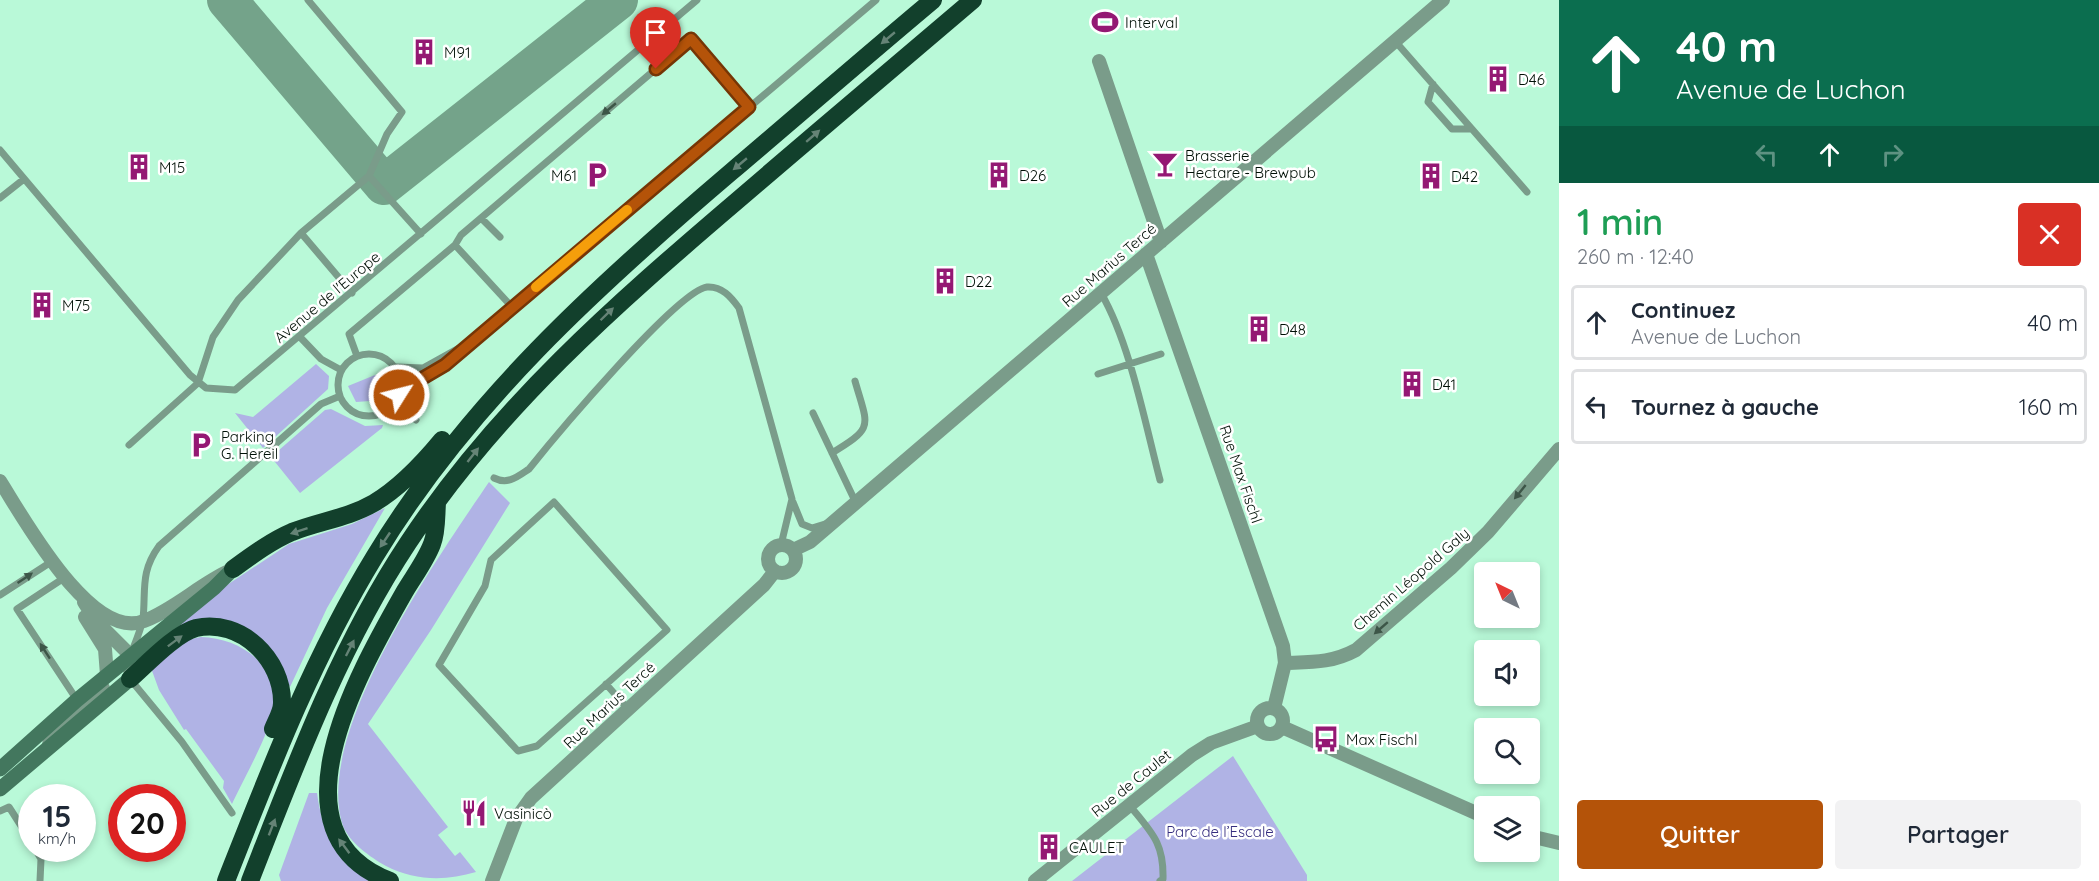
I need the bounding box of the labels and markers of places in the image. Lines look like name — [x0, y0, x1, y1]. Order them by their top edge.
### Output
pin — [630, 7, 681, 69]
sports icon: Interval — [1090, 7, 1120, 37]
place label: Interval — [1125, 13, 1178, 32]
building icon: M91 — [409, 37, 439, 67]
place label: M91 — [444, 43, 470, 62]
building icon: D46 — [1483, 64, 1513, 94]
place label: D46 — [1518, 70, 1545, 89]
place label: Brasserie Hectare - Brewpub — [1185, 146, 1316, 182]
bar icon: Brasserie Hectare - Brewpub — [1150, 149, 1180, 179]
building icon: M15 — [124, 152, 154, 182]
place label: M15 — [159, 158, 185, 177]
parking icon: M61 — [582, 160, 612, 190]
building icon: D26 — [984, 160, 1014, 190]
building icon: D42 — [1416, 161, 1446, 191]
place label: M61 — [551, 166, 577, 185]
place label: D26 — [1019, 166, 1046, 185]
place label: D42 — [1451, 167, 1478, 186]
building icon: D22 — [930, 266, 960, 296]
place label: D22 — [965, 272, 992, 291]
building icon: M75 — [27, 290, 57, 320]
place label: M75 — [62, 296, 90, 315]
building icon: D48 — [1244, 314, 1274, 344]
place label: D48 — [1279, 320, 1306, 339]
building icon: D41 — [1397, 369, 1427, 399]
place label: D41 — [1432, 375, 1456, 394]
place label: Parking G. Hereil — [221, 427, 278, 463]
parking icon: Parking G. Hereil — [186, 430, 216, 460]
bus stop icon: Max Fischl — [1311, 724, 1341, 754]
place label: Max Fischl — [1346, 730, 1417, 749]
restaurant icon: Vasinicò — [459, 798, 489, 828]
place label: Vasinicò — [494, 804, 552, 823]
building icon: CAULET — [1034, 832, 1064, 862]
place label: CAULET — [1069, 838, 1125, 857]

